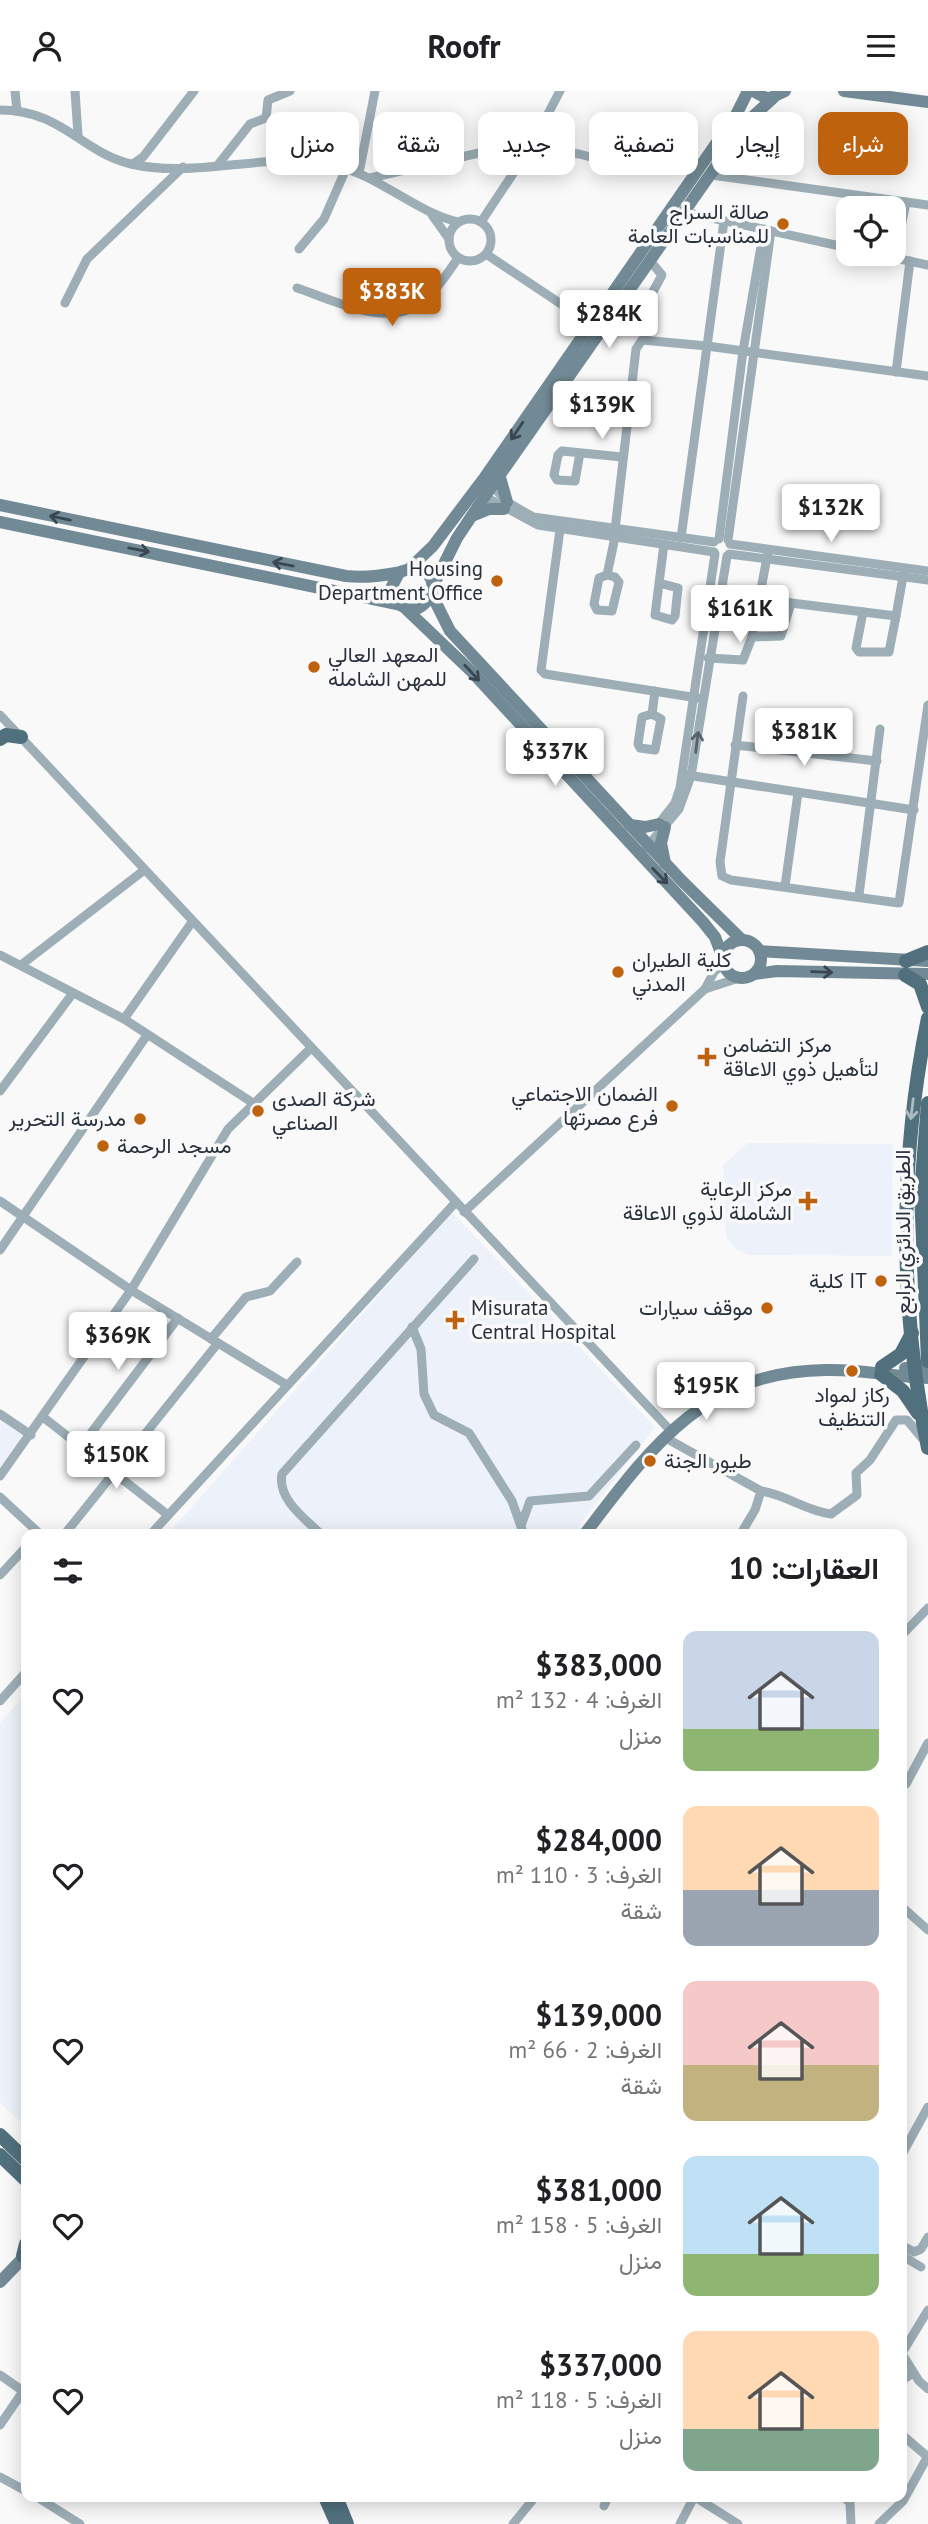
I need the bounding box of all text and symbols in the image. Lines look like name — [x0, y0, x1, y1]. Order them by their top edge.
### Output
text: Roofr — [427, 25, 501, 67]
icon: person — [28, 27, 66, 65]
icon: menu — [862, 27, 900, 65]
chip: منزل — [266, 112, 359, 175]
chip: شقة — [373, 112, 464, 175]
chip: جديد — [478, 112, 575, 175]
chip: تصفية — [589, 112, 698, 175]
chip: إيجار — [712, 112, 804, 175]
chip: شراء — [818, 112, 908, 175]
map controls — [836, 196, 906, 266]
button: locate — [836, 196, 906, 266]
place label: صالة السراج للمناسبات العامة — [628, 198, 769, 249]
marker: صالة السراج للمناسبات العامة — [775, 216, 791, 232]
pin: $383K — [343, 268, 441, 328]
text: $383K — [359, 276, 425, 305]
pin: $284K — [560, 291, 658, 350]
text: $284K — [576, 298, 642, 327]
pin: $139K — [553, 381, 651, 441]
text: $139K — [569, 389, 635, 418]
one-way arrow — [510, 420, 524, 440]
pin: $132K — [782, 484, 880, 544]
text: $132K — [798, 492, 864, 521]
one-way arrow — [49, 511, 72, 525]
one-way arrow — [127, 543, 150, 557]
place label: Housing Department Office — [318, 555, 483, 606]
one-way arrow — [272, 557, 295, 570]
marker: Housing Department Office — [489, 573, 505, 589]
pin: $161K — [691, 585, 789, 645]
text: $161K — [707, 593, 773, 622]
place label: المعهد العالي للمهن الشامله — [328, 641, 447, 692]
marker: المعهد العالي للمهن الشامله — [306, 659, 322, 675]
one-way arrow — [464, 664, 481, 681]
pin: $381K — [755, 709, 853, 768]
text: $381K — [771, 716, 837, 745]
pin: $337K — [506, 729, 604, 788]
one-way arrow — [690, 731, 703, 754]
text: $337K — [522, 736, 588, 765]
one-way arrow — [652, 867, 669, 884]
place label: كلية الطيران المدني — [632, 946, 731, 1001]
marker: كلية الطيران المدني — [610, 964, 626, 980]
one-way arrow — [810, 965, 833, 978]
place label: مركز التضامن لتأهيل ذوي الاعاقة — [723, 1031, 879, 1086]
marker: مركز التضامن لتأهيل ذوي الاعاقة — [697, 1047, 717, 1067]
place label: الضمان الاجتماعي فرع مصرتها — [511, 1080, 658, 1132]
place label: شركة الصدى الصناعي — [272, 1085, 376, 1140]
marker: الضمان الاجتماعي فرع مصرتها — [664, 1098, 680, 1114]
one-way arrow — [905, 1098, 918, 1120]
marker: شركة الصدى الصناعي — [250, 1103, 266, 1119]
place label: مدرسة التحرير — [8, 1105, 126, 1132]
marker: مدرسة التحرير — [132, 1111, 148, 1127]
place label: مسجد الرحمة — [117, 1132, 231, 1159]
marker: مسجد الرحمة — [95, 1138, 111, 1154]
street label: الطريق الدائري الرابع — [889, 1150, 920, 1314]
place label: مركز الرعاية الشاملة لذوي الاعاقة — [623, 1175, 792, 1230]
marker: مركز الرعاية الشاملة لذوي الاعاقة — [798, 1191, 818, 1211]
place label: كلية IT — [809, 1267, 867, 1294]
marker: كلية IT — [873, 1273, 889, 1289]
place label: Misurata Central Hospital — [471, 1294, 616, 1345]
place label: موقف سيارات — [639, 1294, 753, 1321]
marker: موقف سيارات — [759, 1300, 775, 1316]
marker: Misurata Central Hospital — [445, 1310, 465, 1330]
pin: $369K — [69, 1313, 167, 1372]
text: $369K — [85, 1320, 151, 1349]
pin: $195K — [657, 1363, 755, 1422]
marker: ركاز لمواد التنظيف — [844, 1363, 860, 1379]
text: $195K — [673, 1370, 739, 1399]
place label: ركاز لمواد التنظيف — [814, 1381, 890, 1432]
pin: $150K — [67, 1431, 165, 1491]
text: $150K — [83, 1439, 149, 1468]
place label: طيور الجنة — [664, 1447, 752, 1474]
marker: طيور الجنة — [642, 1453, 658, 1469]
text: العقارات: 10 — [729, 1548, 879, 1587]
icon: filters — [49, 1552, 87, 1590]
text: $383,000 — [535, 1645, 662, 1684]
icon: home — [739, 1659, 823, 1743]
icon: heart — [49, 1682, 87, 1720]
text: الغرف: 4 · 132 m² — [496, 1685, 662, 1714]
text: منزل — [619, 1721, 662, 1750]
text: $284,000 — [535, 1820, 662, 1859]
icon: home — [739, 1834, 823, 1918]
icon: heart — [49, 1857, 87, 1895]
text: الغرف: 3 · 110 m² — [496, 1860, 662, 1889]
text: شقة — [620, 1896, 662, 1925]
text: $139,000 — [535, 1995, 662, 2034]
icon: home — [739, 2009, 823, 2093]
icon: heart — [49, 2032, 87, 2070]
text: الغرف: 2 · 66 m² — [508, 2035, 662, 2064]
text: شقة — [620, 2071, 662, 2100]
text: $381,000 — [535, 2170, 662, 2209]
icon: home — [739, 2184, 823, 2268]
icon: heart — [49, 2207, 87, 2245]
text: الغرف: 5 · 158 m² — [496, 2210, 662, 2239]
text: منزل — [619, 2246, 662, 2275]
text: $337,000 — [539, 2345, 662, 2384]
icon: home — [739, 2359, 823, 2443]
icon: heart — [49, 2382, 87, 2420]
text: الغرف: 5 · 118 m² — [496, 2385, 662, 2414]
text: منزل — [619, 2421, 662, 2450]

